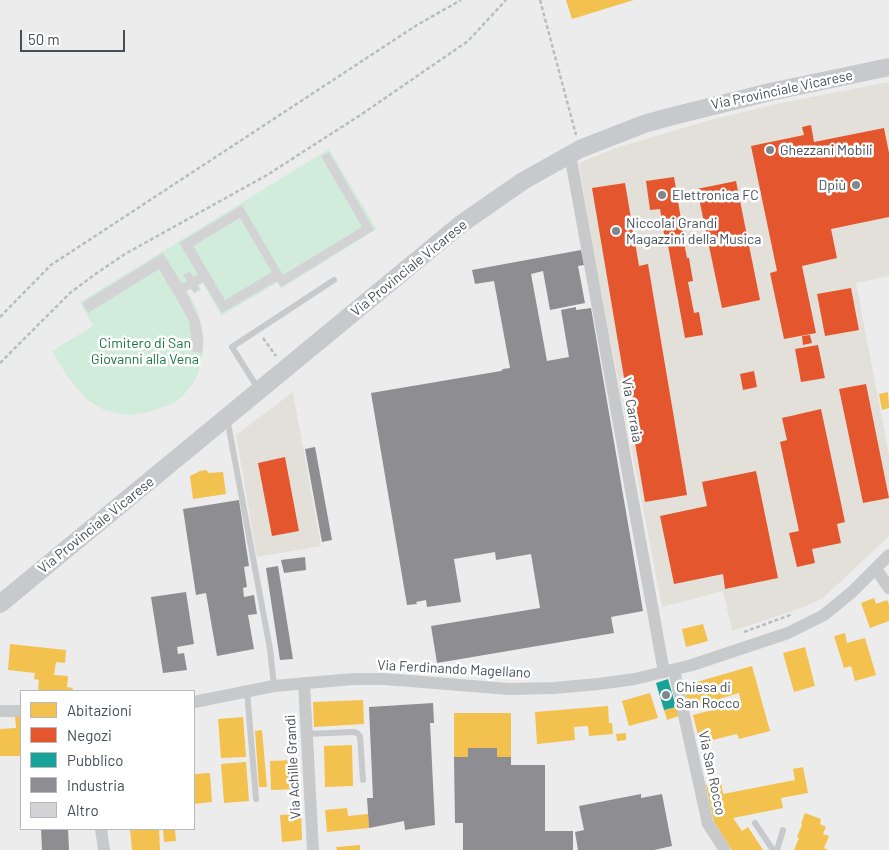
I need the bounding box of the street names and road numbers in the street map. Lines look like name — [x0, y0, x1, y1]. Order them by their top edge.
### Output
street label: Via Provinciale Vicarese — [710, 67, 854, 113]
street label: Via Provinciale Vicarese — [348, 216, 470, 320]
street label: Via Carraia — [618, 376, 646, 444]
street label: Via Provinciale Vicarese — [35, 473, 157, 577]
street label: Via Ferdinando Magellano — [377, 657, 531, 681]
street label: Via Achille Grandi — [282, 714, 304, 820]
street label: Via San Rocco — [695, 729, 729, 817]

